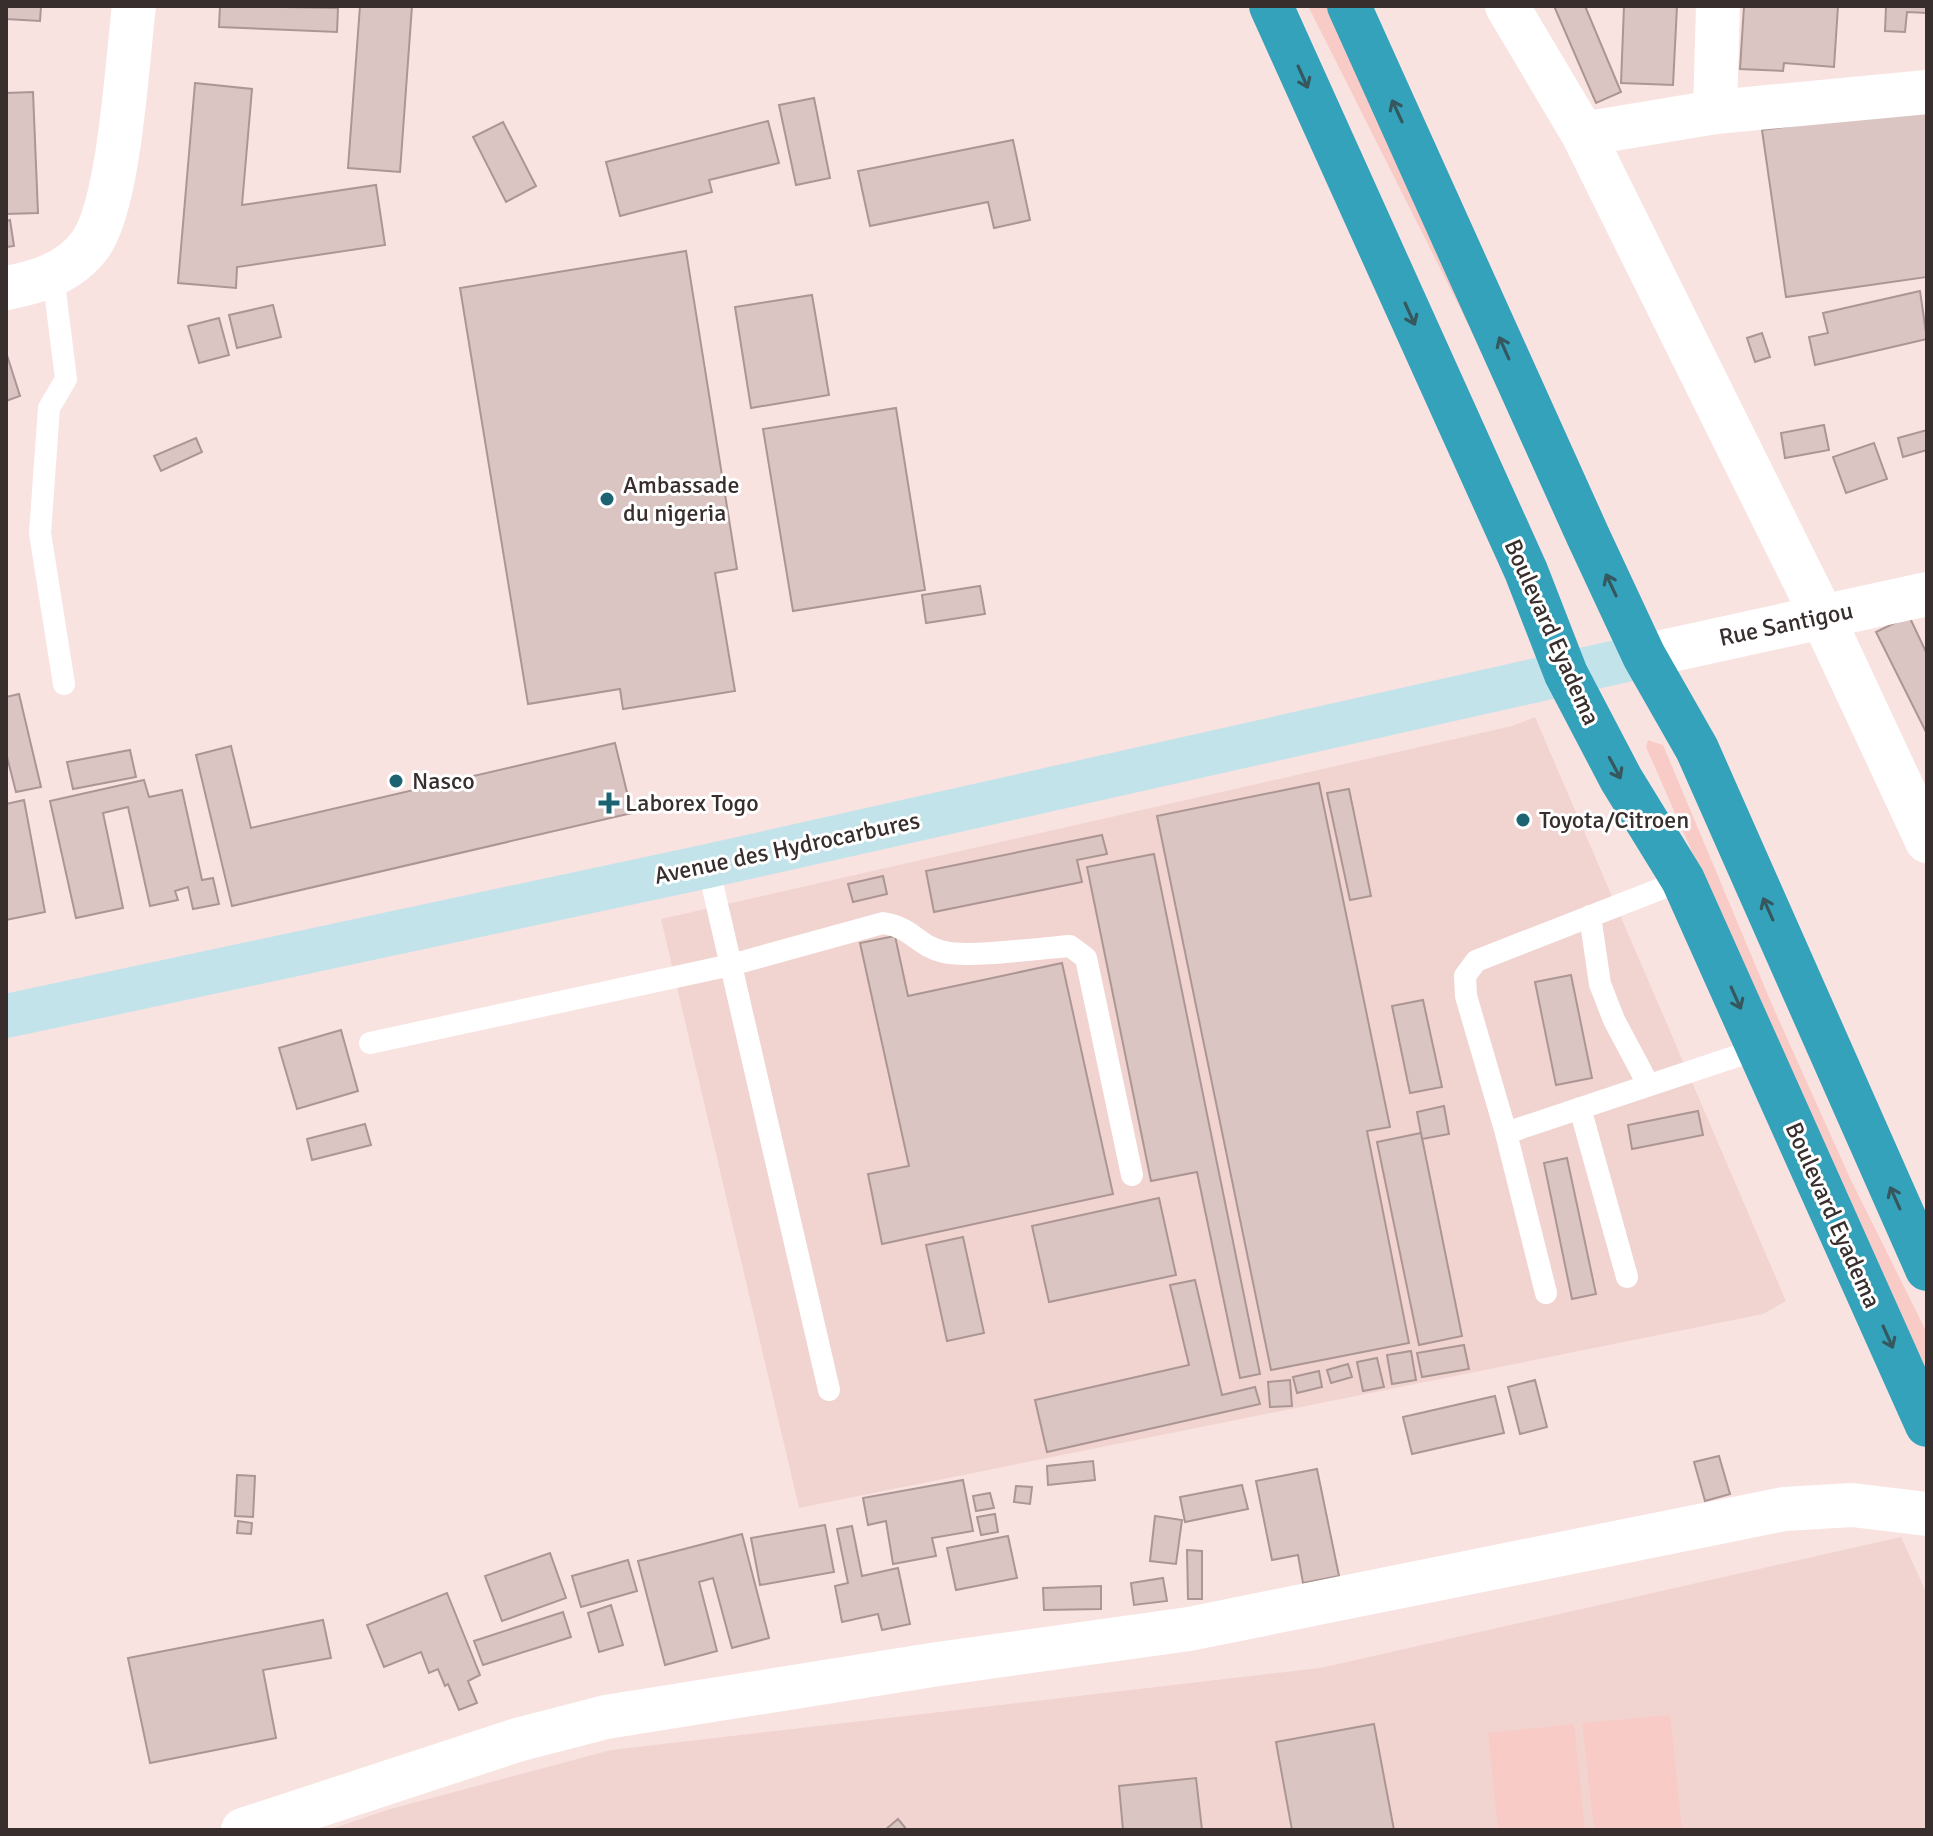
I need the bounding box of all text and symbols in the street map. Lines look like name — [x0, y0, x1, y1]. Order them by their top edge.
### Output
one-way arrow — [1297, 64, 1312, 89]
one-way arrow — [1389, 100, 1404, 124]
one-way arrow — [1403, 302, 1418, 326]
one-way arrow — [1496, 336, 1511, 361]
place label: Ambassade du nigeria — [623, 470, 739, 528]
marker: Ambassade du nigeria — [598, 490, 616, 508]
street label: Boulevard Eyadema — [1498, 534, 1606, 730]
one-way arrow — [1603, 574, 1618, 598]
street label: Rue Santigou — [1716, 595, 1856, 653]
one-way arrow — [1607, 756, 1623, 779]
place label: Nasco — [412, 766, 475, 796]
marker: Nasco — [387, 772, 405, 790]
place label: Laborex Togo — [625, 788, 759, 818]
marker: Laborex Togo — [600, 794, 618, 812]
street label: Avenue des Hydrocarbures — [652, 805, 922, 891]
place label: Toyota/Citroen — [1539, 805, 1689, 835]
marker: Toyota/Citroen — [1514, 811, 1532, 829]
one-way arrow — [1759, 897, 1774, 922]
one-way arrow — [1729, 985, 1744, 1010]
street label: Boulevard Eyadema — [1779, 1117, 1887, 1313]
one-way arrow — [1887, 1186, 1902, 1211]
one-way arrow — [1881, 1324, 1896, 1349]

